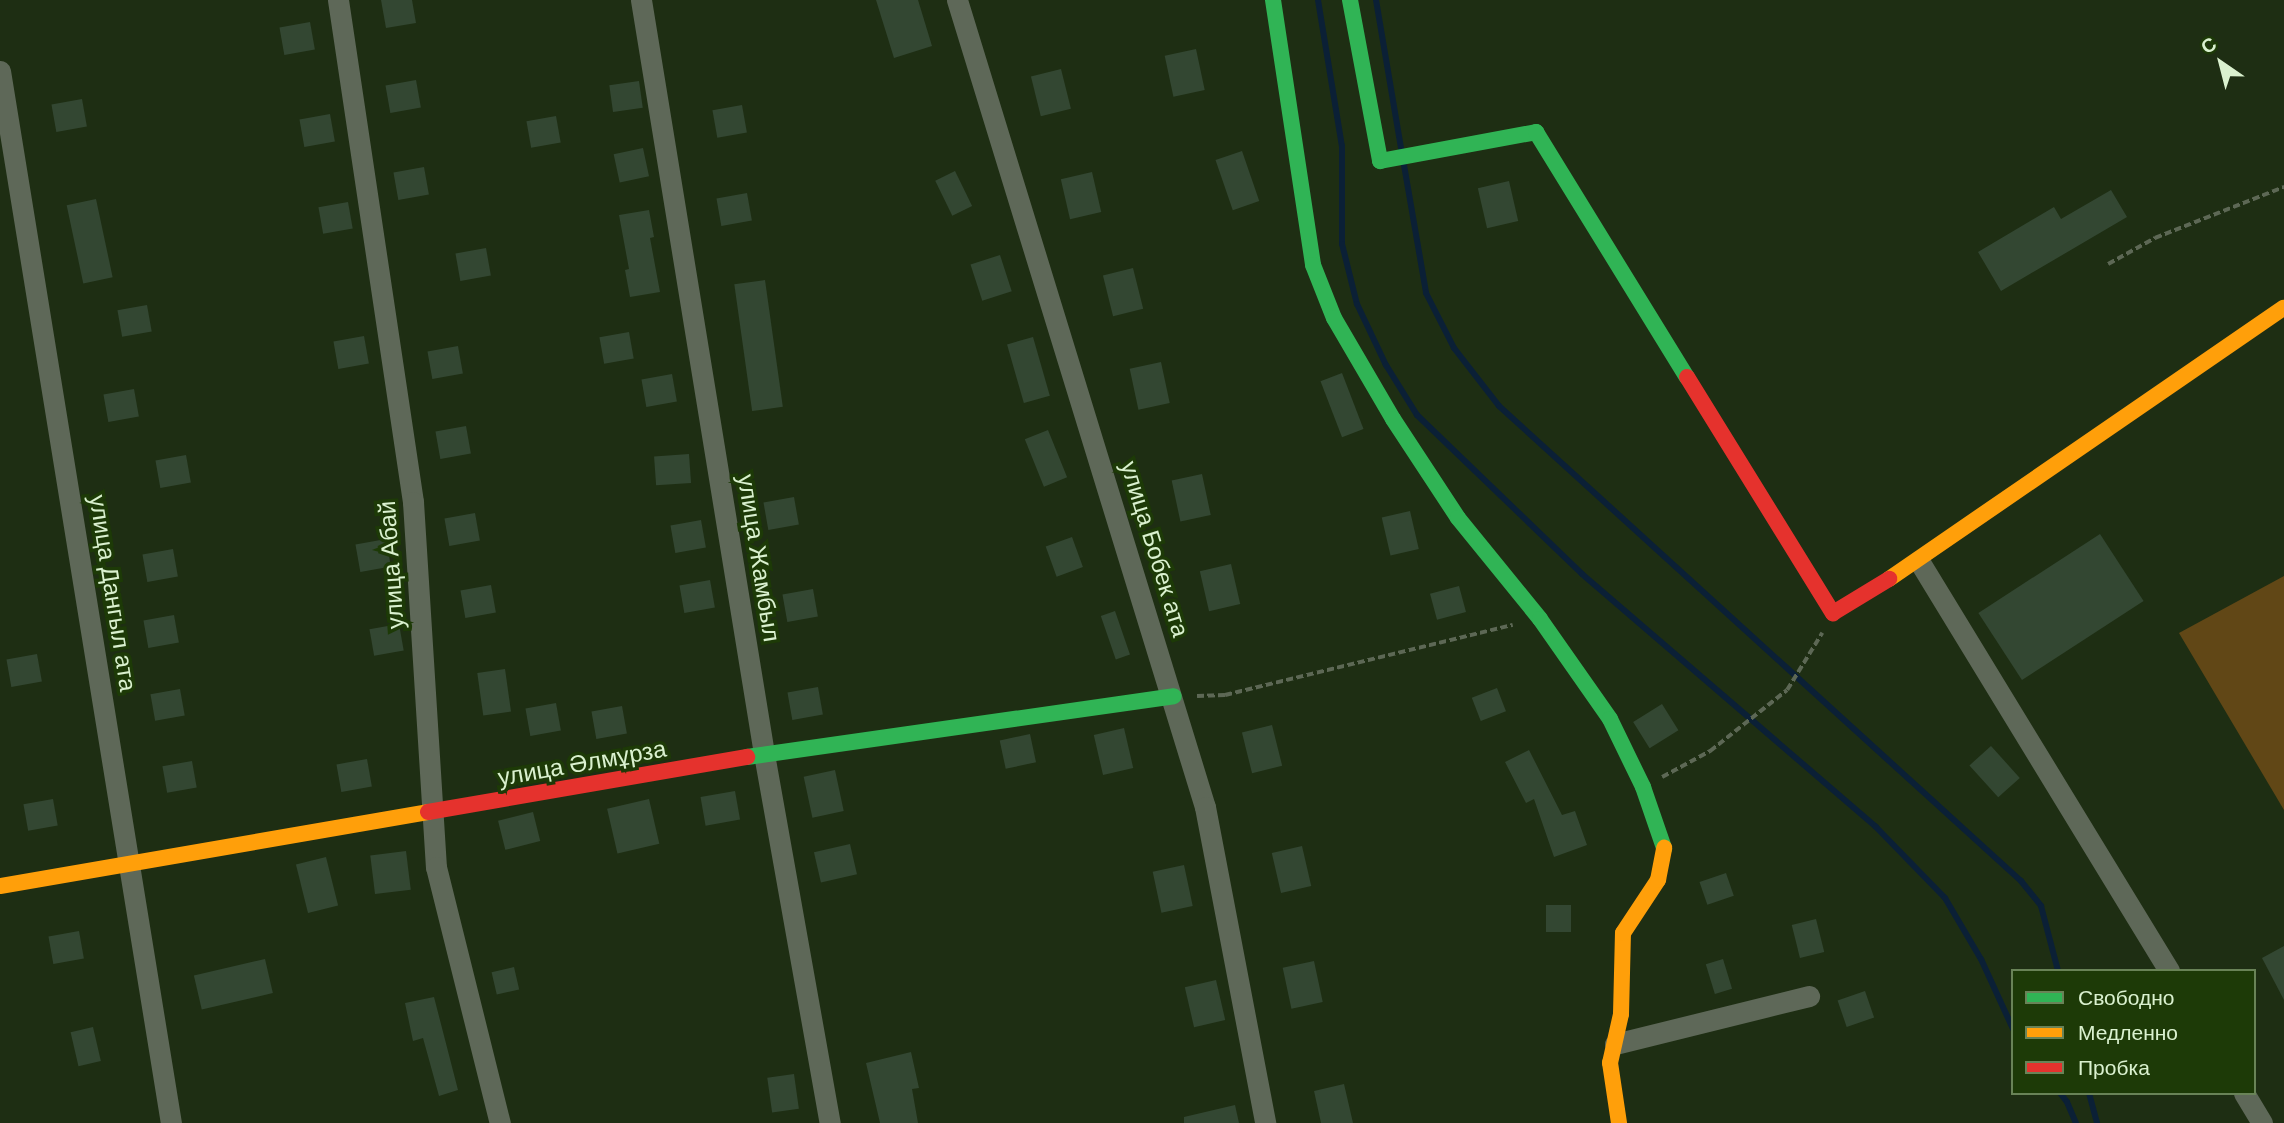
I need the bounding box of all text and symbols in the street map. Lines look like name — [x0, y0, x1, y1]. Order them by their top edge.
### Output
north arrow — [2186, 28, 2256, 98]
text: С — [2196, 31, 2221, 60]
street label: улица Бобек ата — [1115, 458, 1195, 640]
street label: улица Жамбыл — [732, 472, 786, 644]
street label: улица Дангыл ата — [83, 493, 143, 693]
street label: улица Абай — [372, 500, 410, 630]
street label: улица Әлмұрза — [496, 734, 668, 792]
legend — [2011, 969, 2256, 1095]
text: Свободно — [2078, 984, 2175, 1012]
text: Медленно — [2078, 1019, 2178, 1047]
text: Пробка — [2078, 1054, 2150, 1082]

